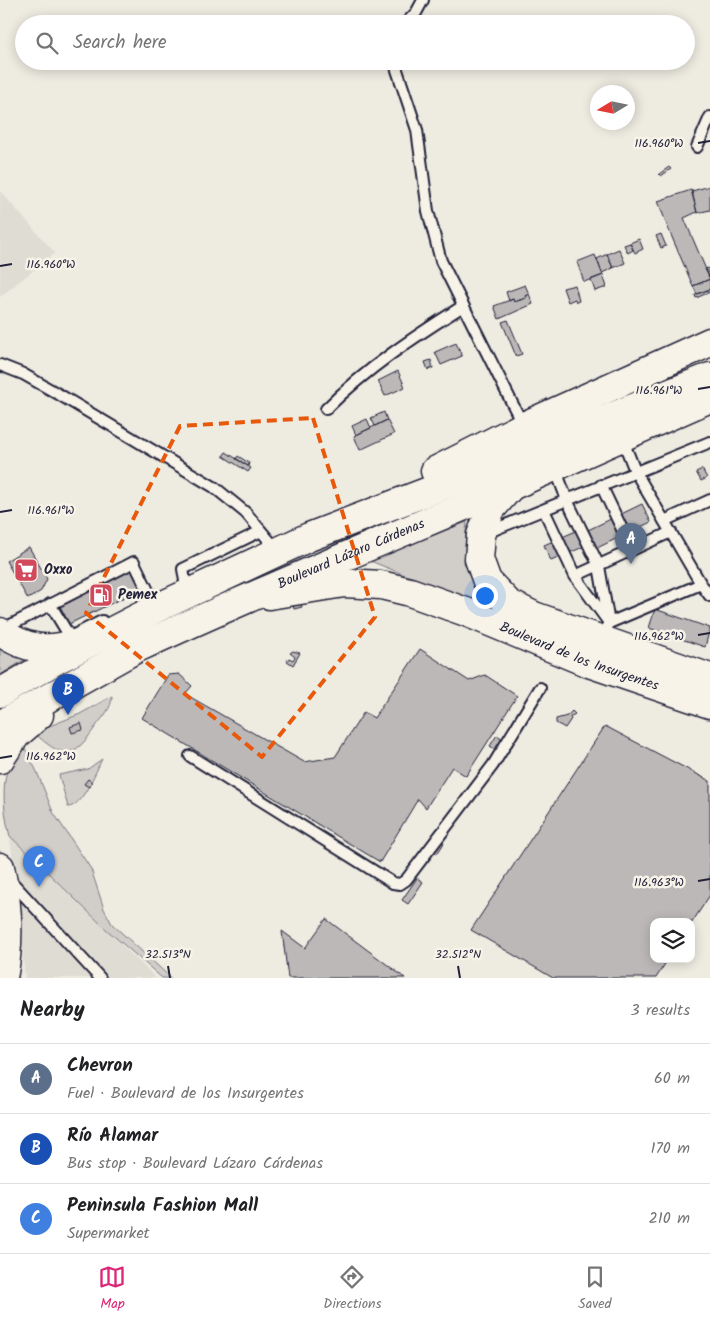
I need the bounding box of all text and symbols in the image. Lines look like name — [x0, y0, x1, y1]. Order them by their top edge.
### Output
search box — [15, 15, 695, 70]
text: Search here — [73, 28, 167, 58]
icon: search — [33, 29, 61, 57]
north arrow — [590, 85, 635, 130]
text: 116.960°W — [634, 134, 684, 153]
text: 116.960°W — [26, 255, 76, 274]
text: 116.961°W — [636, 381, 682, 400]
text: 116.961°W — [28, 501, 74, 520]
street label: Boulevard Lázaro Cárdenas — [274, 513, 428, 595]
pin: A — [615, 523, 647, 564]
supermarket icon: Oxxo — [13, 557, 39, 583]
place label: Oxxo — [44, 559, 73, 581]
fuel station icon: Pemex — [88, 582, 114, 608]
your location — [472, 583, 498, 609]
place label: Pemex — [118, 584, 158, 606]
street label: Boulevard de los Insurgentes — [496, 616, 662, 697]
text: 116.962°W — [634, 627, 684, 646]
pin: B — [52, 674, 84, 715]
text: 116.962°W — [26, 747, 76, 766]
pin: C — [23, 846, 55, 887]
text: 116.963°W — [634, 873, 684, 892]
map controls — [650, 918, 695, 963]
button: layers — [650, 918, 695, 963]
text: 32.513°N — [145, 945, 191, 964]
text: 32.512°N — [435, 945, 481, 964]
text: Nearby — [20, 994, 85, 1027]
text: 3 results — [631, 998, 690, 1023]
text: Chevron — [67, 1051, 133, 1081]
text: A — [31, 1066, 41, 1091]
text: 60 m — [654, 1066, 690, 1091]
text: Fuel · Boulevard de los Insurgentes — [67, 1081, 304, 1106]
text: Río Alamar — [67, 1121, 158, 1151]
text: B — [31, 1136, 41, 1161]
text: 170 m — [650, 1136, 690, 1161]
text: Bus stop · Boulevard Lázaro Cárdenas — [67, 1151, 323, 1176]
text: Peninsula Fashion Mall — [67, 1191, 258, 1221]
text: C — [31, 1206, 41, 1231]
text: 210 m — [649, 1206, 690, 1231]
text: Supermarket — [67, 1221, 150, 1246]
tab: Map — [98, 1263, 126, 1315]
tab: Directions — [323, 1263, 381, 1315]
tab: Saved — [578, 1263, 612, 1315]

